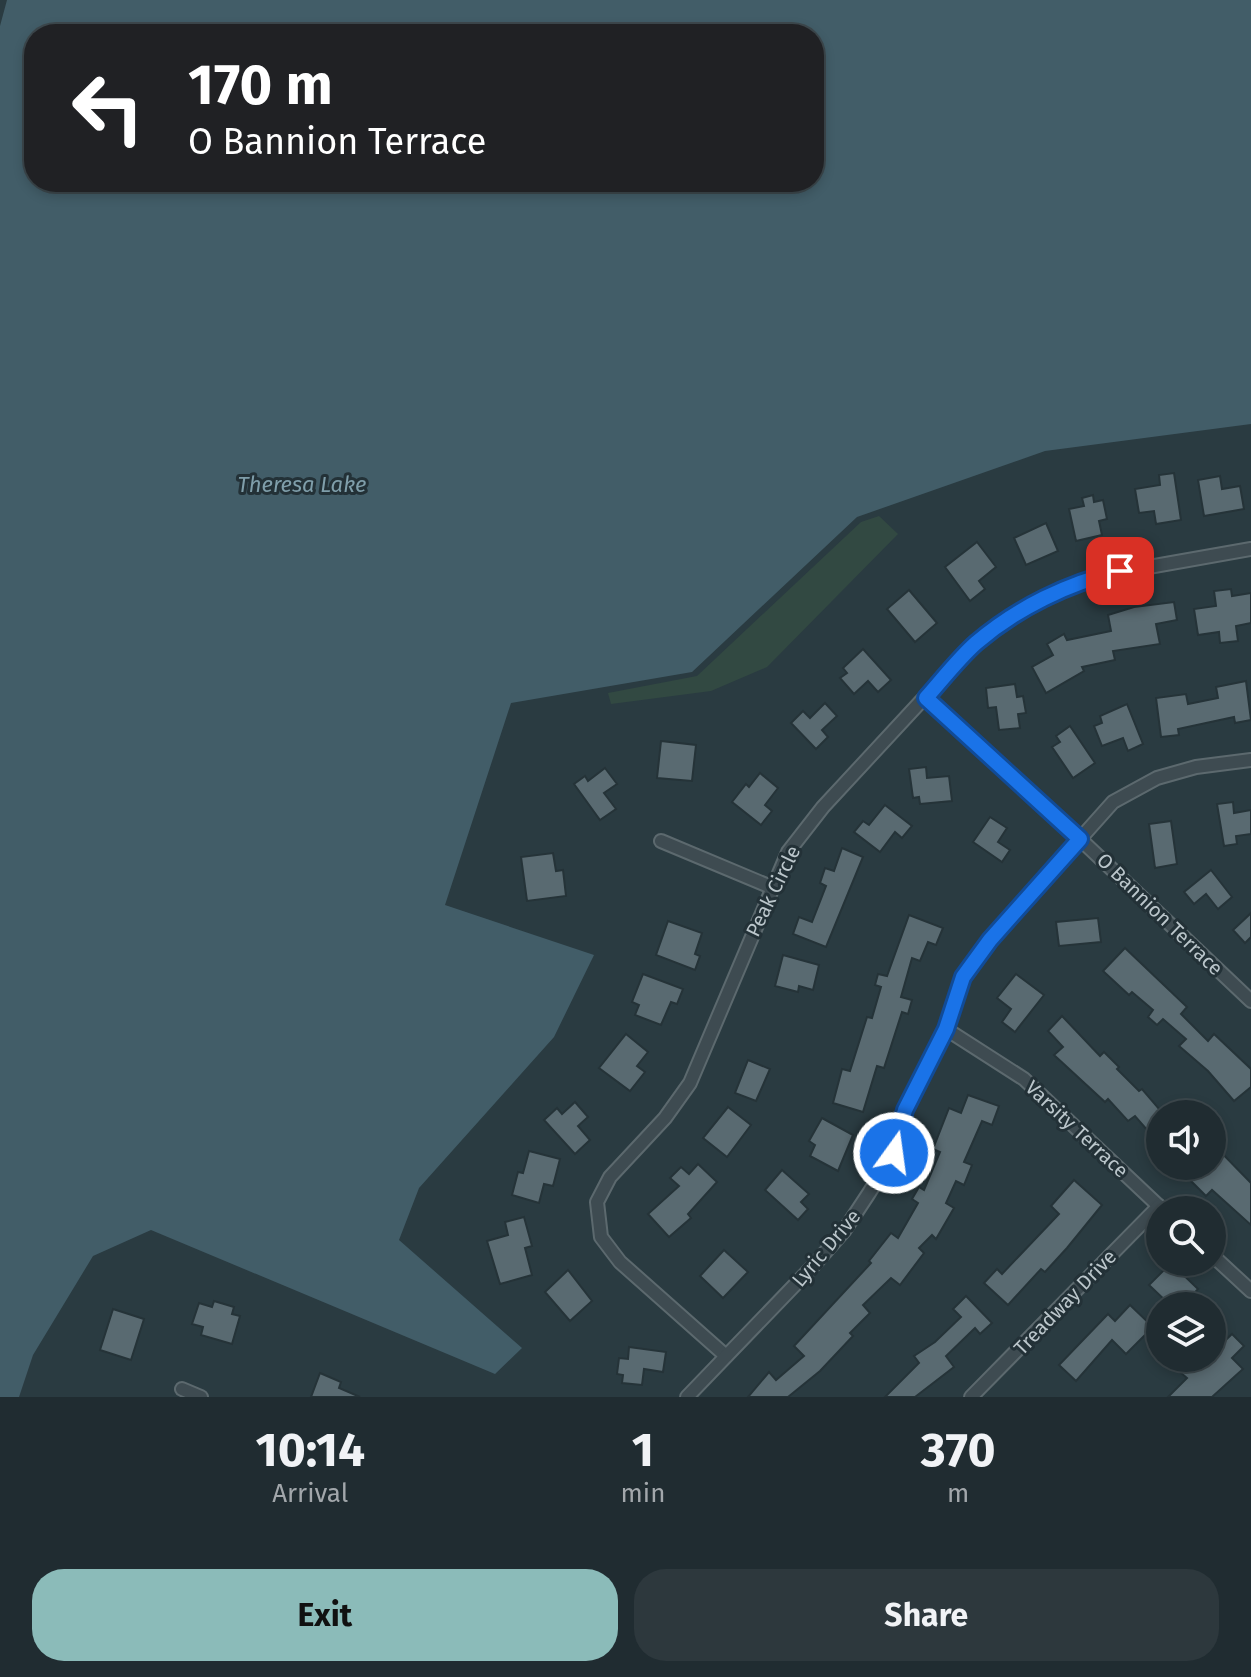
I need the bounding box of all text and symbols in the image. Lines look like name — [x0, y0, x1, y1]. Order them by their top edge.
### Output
text: 170 m — [188, 52, 333, 119]
icon: left — [56, 56, 160, 160]
text: O Bannion Terrace — [188, 120, 486, 164]
water label: Theresa Lake — [237, 471, 367, 498]
pin — [1086, 537, 1154, 605]
icon: arrive — [1098, 549, 1142, 593]
street label: Peak Circle — [741, 842, 805, 940]
street label: O Bannion Terrace — [1092, 848, 1228, 980]
street label: Varsity Terrace — [1021, 1075, 1133, 1183]
map controls — [1146, 1100, 1226, 1372]
button: sound — [1146, 1100, 1226, 1180]
position arrow — [852, 1111, 936, 1195]
button: search — [1146, 1196, 1226, 1276]
street label: Lyric Drive — [787, 1204, 865, 1292]
street label: Treadway Drive — [1009, 1244, 1121, 1360]
button: layers — [1146, 1292, 1226, 1372]
text: 10:14 — [255, 1421, 365, 1479]
text: 1 — [632, 1421, 654, 1479]
text: 370 — [921, 1421, 996, 1479]
text: Arrival — [272, 1478, 348, 1509]
text: min — [621, 1478, 665, 1509]
text: m — [947, 1478, 969, 1509]
button: Exit — [32, 1569, 618, 1661]
button: Share — [634, 1569, 1219, 1661]

